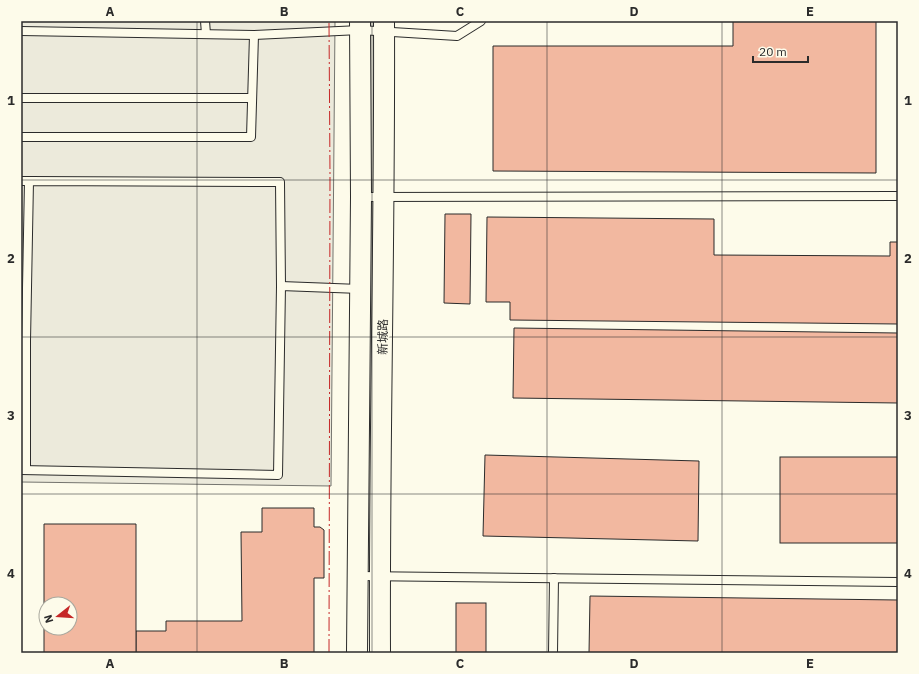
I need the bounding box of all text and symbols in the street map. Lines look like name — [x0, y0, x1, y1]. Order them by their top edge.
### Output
text: A — [106, 3, 115, 20]
text: B — [280, 3, 289, 20]
text: C — [456, 3, 465, 20]
text: D — [629, 3, 639, 20]
text: E — [806, 3, 814, 20]
scale bar — [753, 38, 808, 64]
text: 20 m — [759, 44, 787, 59]
text: 1 — [7, 92, 15, 109]
text: 1 — [904, 92, 912, 109]
text: 2 — [7, 250, 15, 267]
text: 2 — [904, 250, 912, 267]
street label: 新城路 — [375, 319, 390, 355]
text: 3 — [7, 407, 15, 424]
text: 3 — [904, 407, 912, 424]
text: 4 — [7, 565, 15, 582]
text: 4 — [904, 565, 912, 582]
north arrow — [38, 596, 78, 636]
text: N — [41, 613, 56, 625]
text: A — [106, 655, 115, 672]
text: B — [280, 655, 289, 672]
text: C — [456, 655, 465, 672]
text: D — [629, 655, 639, 672]
text: E — [806, 655, 814, 672]

